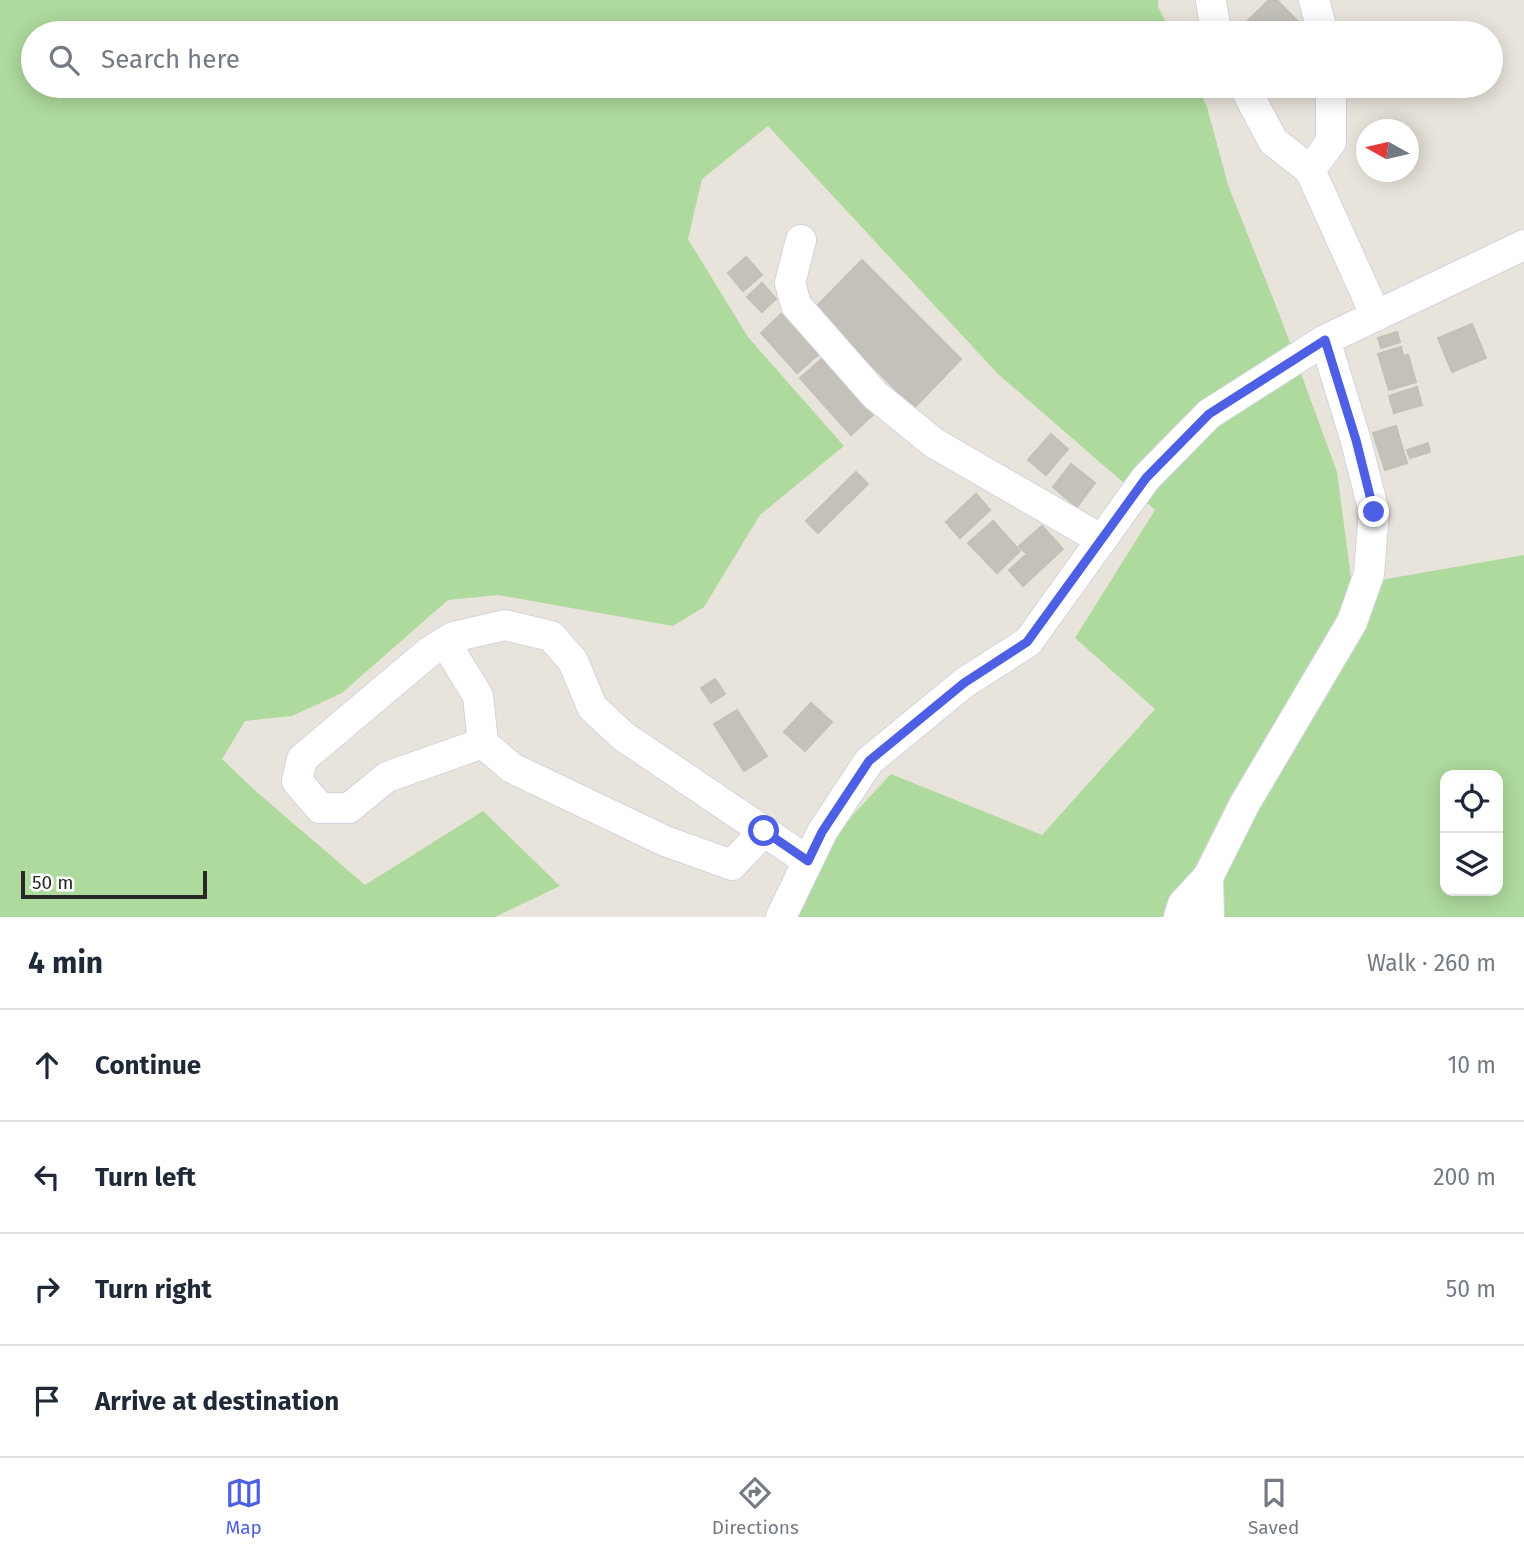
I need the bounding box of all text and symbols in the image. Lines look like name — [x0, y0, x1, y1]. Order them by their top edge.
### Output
search box — [21, 21, 1503, 98]
icon: search — [45, 41, 83, 79]
text: Search here — [101, 44, 240, 75]
north arrow — [1356, 119, 1419, 182]
route end — [1358, 496, 1389, 527]
map controls — [1440, 770, 1503, 896]
button: locate — [1440, 770, 1503, 833]
route start — [748, 815, 779, 846]
button: layers — [1440, 833, 1503, 896]
scale bar — [21, 868, 206, 900]
text: 50 m — [32, 871, 73, 894]
text: 4 min — [28, 945, 103, 981]
text: Walk · 260 m — [1367, 949, 1496, 977]
icon: ahead — [28, 1046, 66, 1084]
text: Continue — [95, 1050, 201, 1081]
text: 10 m — [1447, 1051, 1496, 1079]
icon: left — [28, 1158, 66, 1196]
text: Turn left — [95, 1162, 196, 1193]
text: 200 m — [1433, 1163, 1496, 1191]
icon: right — [28, 1270, 66, 1308]
text: Turn right — [95, 1274, 212, 1305]
text: 50 m — [1446, 1275, 1496, 1303]
icon: arrive — [28, 1382, 66, 1420]
text: Arrive at destination — [95, 1386, 339, 1417]
tab: Map — [225, 1474, 263, 1539]
tab: Directions — [712, 1474, 799, 1539]
tab: Saved — [1248, 1474, 1299, 1539]

